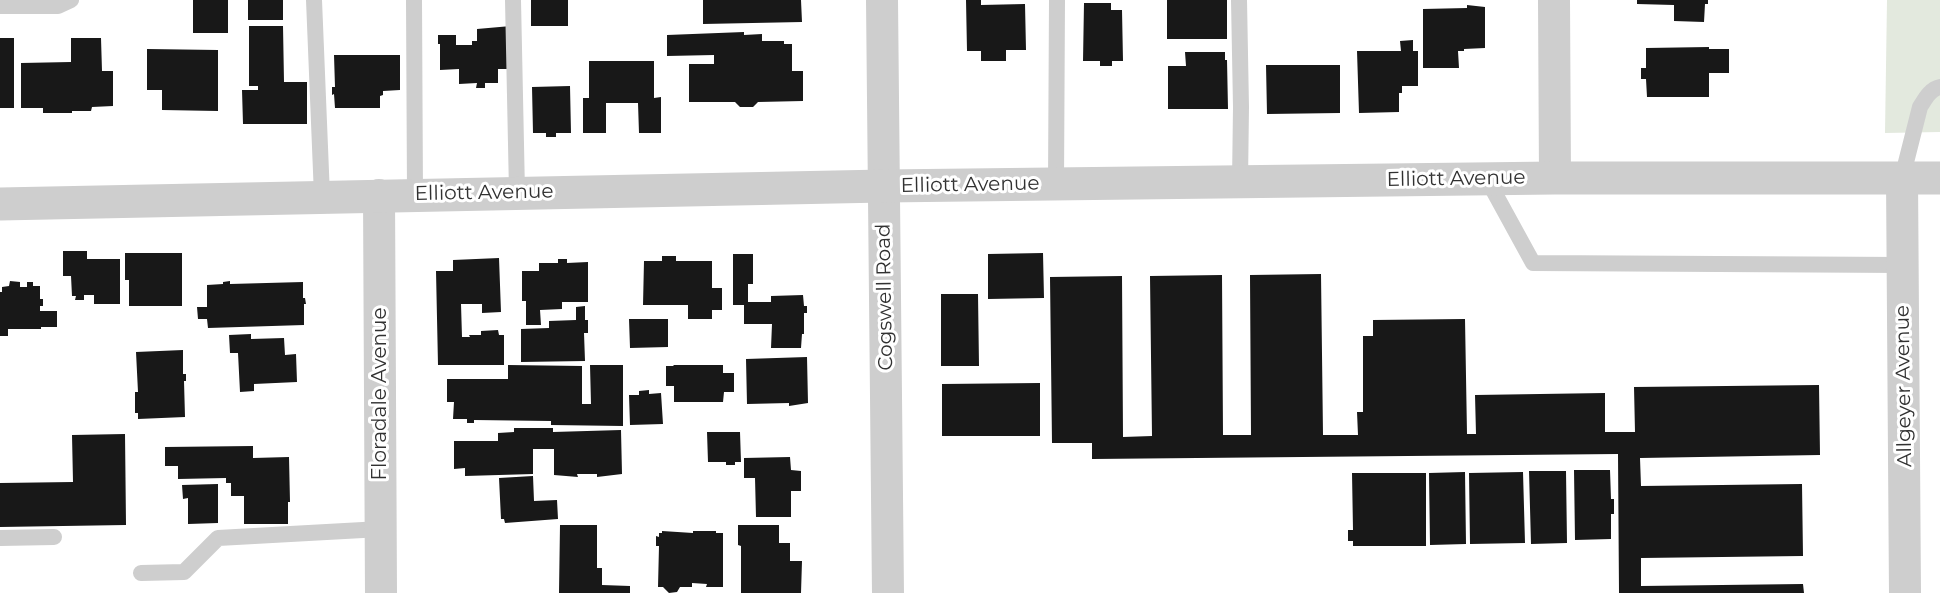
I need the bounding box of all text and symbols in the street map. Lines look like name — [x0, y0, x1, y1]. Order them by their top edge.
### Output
street label: Elliott Avenue — [1386, 166, 1526, 192]
street label: Elliott Avenue — [900, 172, 1040, 198]
street label: Elliott Avenue — [414, 180, 554, 206]
street label: Cogswell Road — [872, 223, 898, 371]
street label: Allgeyer Avenue — [1891, 305, 1917, 467]
street label: Floradale Avenue — [368, 307, 392, 481]

